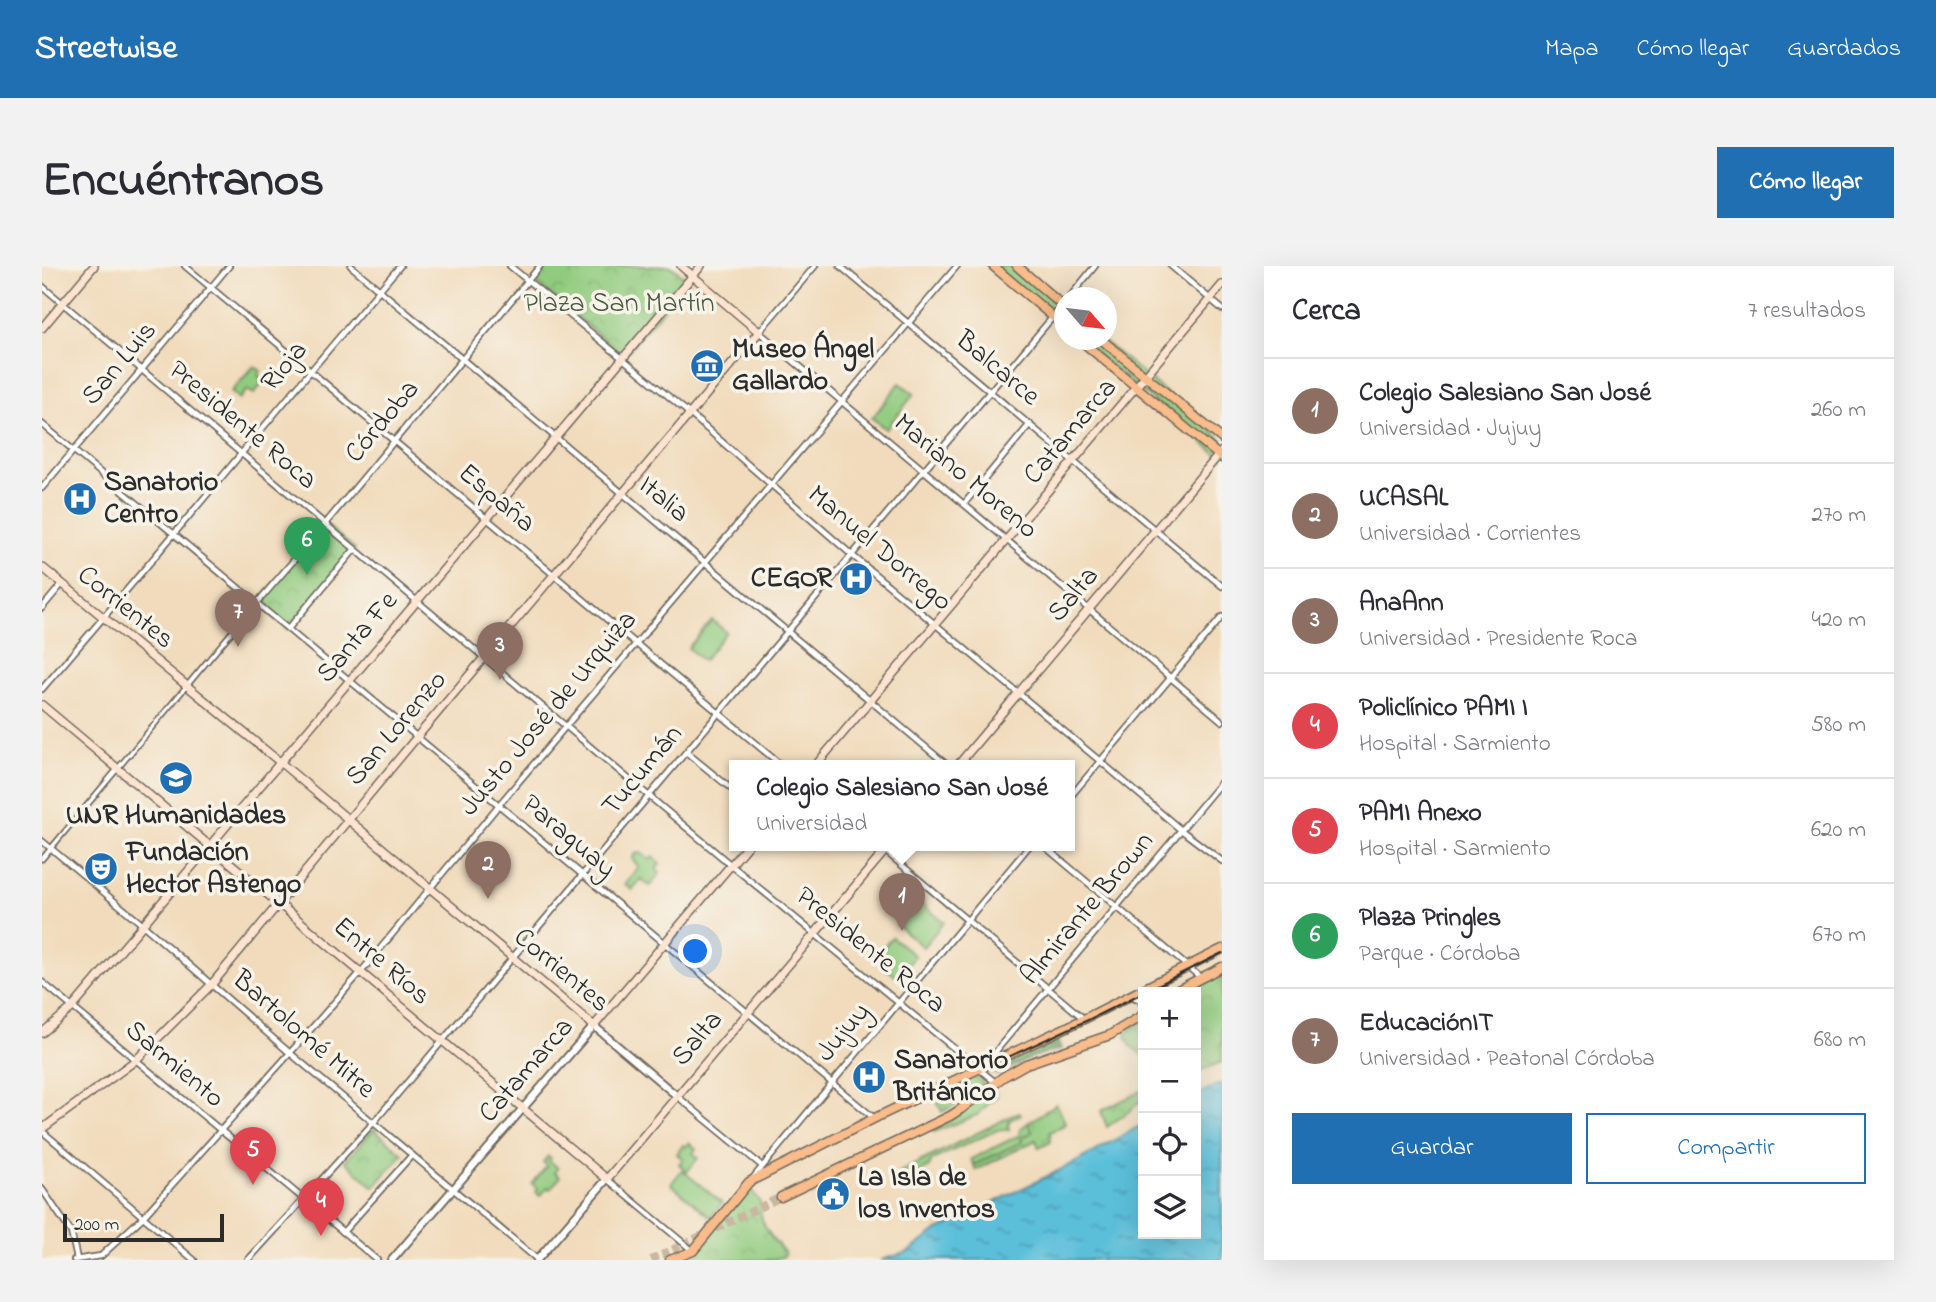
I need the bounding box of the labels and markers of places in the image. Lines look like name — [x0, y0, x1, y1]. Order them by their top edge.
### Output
place label: Museo Ángel Gallardo — [732, 329, 874, 403]
museum icon: Museo Ángel Gallardo — [688, 347, 726, 385]
place label: Sanatorio Centro — [104, 463, 218, 536]
hospital icon: Sanatorio Centro — [61, 480, 99, 518]
pin: 6 — [284, 517, 330, 575]
place label: CEGOR — [751, 559, 833, 600]
hospital icon: CEGOR — [837, 560, 875, 598]
pin: 7 — [215, 589, 261, 647]
pin: 3 — [477, 622, 523, 680]
school or university icon: UNR Humanidades — [157, 759, 195, 797]
place label: UNR Humanidades — [66, 796, 286, 837]
place label: Fundación Hector Astengo — [124, 833, 301, 907]
pin: 2 — [465, 841, 511, 899]
theatre icon: Fundación Hector Astengo — [82, 850, 120, 888]
pin: 1 — [879, 873, 925, 931]
place label: Sanatorio Británico — [892, 1041, 1008, 1114]
hospital icon: Sanatorio Británico — [850, 1058, 888, 1096]
pin: 5 — [230, 1127, 276, 1185]
place label: La Isla de los Inventos — [858, 1158, 995, 1231]
public building icon: La Isla de los Inventos — [814, 1175, 852, 1213]
pin: 4 — [298, 1178, 344, 1236]

